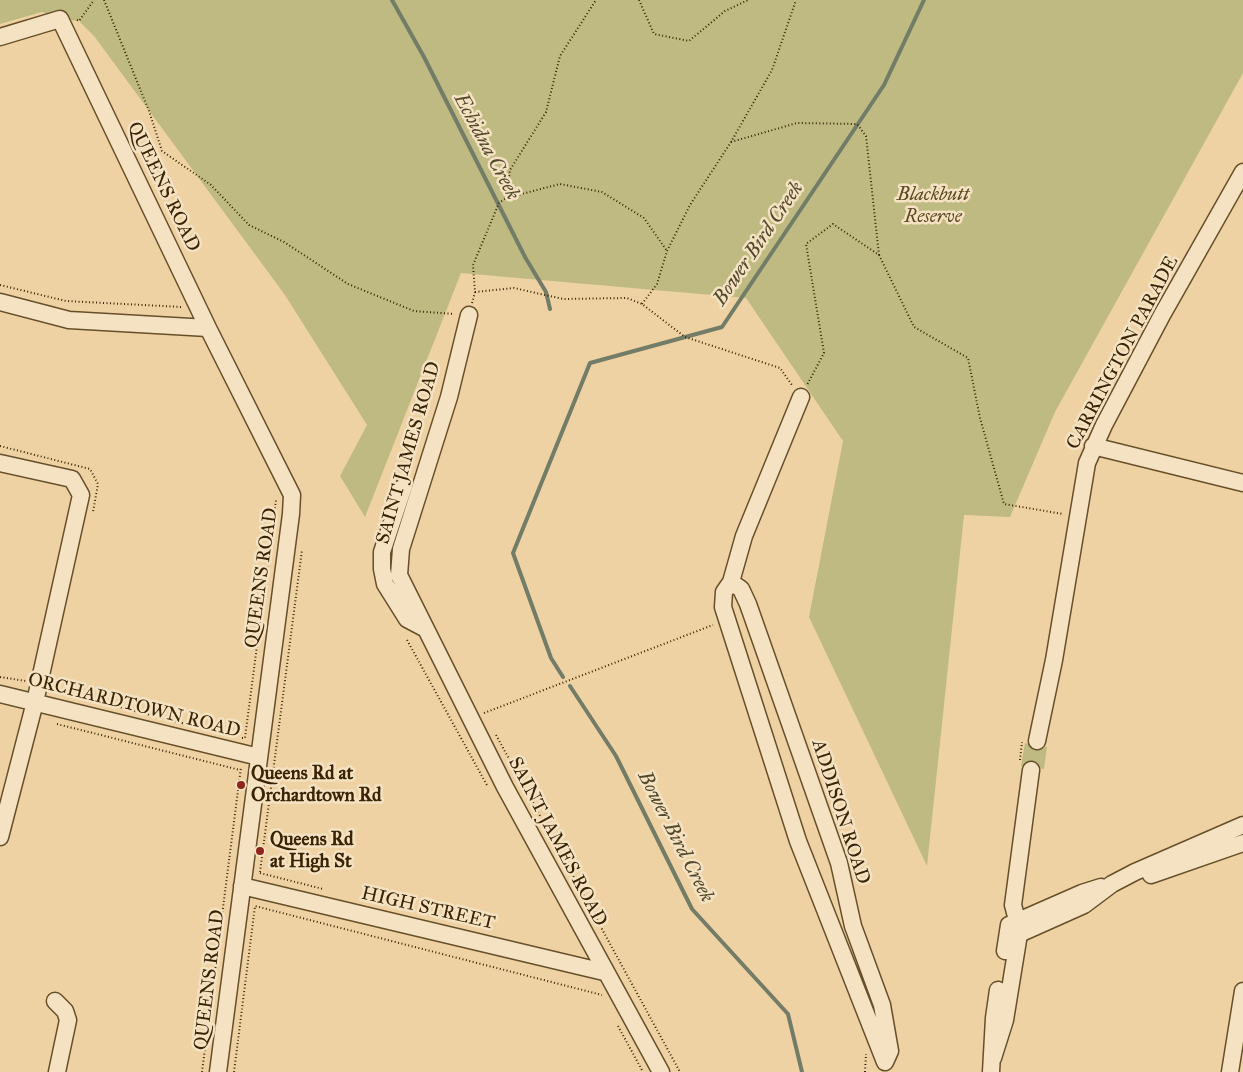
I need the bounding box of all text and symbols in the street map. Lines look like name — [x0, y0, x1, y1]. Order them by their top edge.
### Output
water label: Echidna Creek — [448, 90, 524, 204]
street label: QUEENS ROAD — [122, 118, 204, 256]
water label: Bower Bird Creek — [709, 178, 809, 310]
park label: Blackbutt Reserve — [897, 184, 969, 228]
street label: CARRINGTON PARADE — [1062, 252, 1184, 454]
street label: SAINT JAMES ROAD — [372, 359, 446, 547]
street label: QUEENS ROAD — [241, 506, 283, 650]
street label: ORCHARDTOWN ROAD — [25, 669, 243, 743]
street label: ADDISON ROAD — [806, 737, 874, 887]
street label: SAINT JAMES ROAD — [503, 753, 611, 931]
place label: Queens Rd at Orchardtown Rd — [251, 763, 382, 807]
water label: Bower Bird Creek — [632, 767, 718, 907]
marker: Queens Rd at Orchardtown Rd — [235, 779, 247, 791]
place label: Queens Rd at High St — [270, 829, 353, 873]
marker: Queens Rd at High St — [254, 845, 266, 857]
street label: HIGH STREET — [359, 883, 497, 935]
street label: QUEENS ROAD — [190, 908, 230, 1052]

